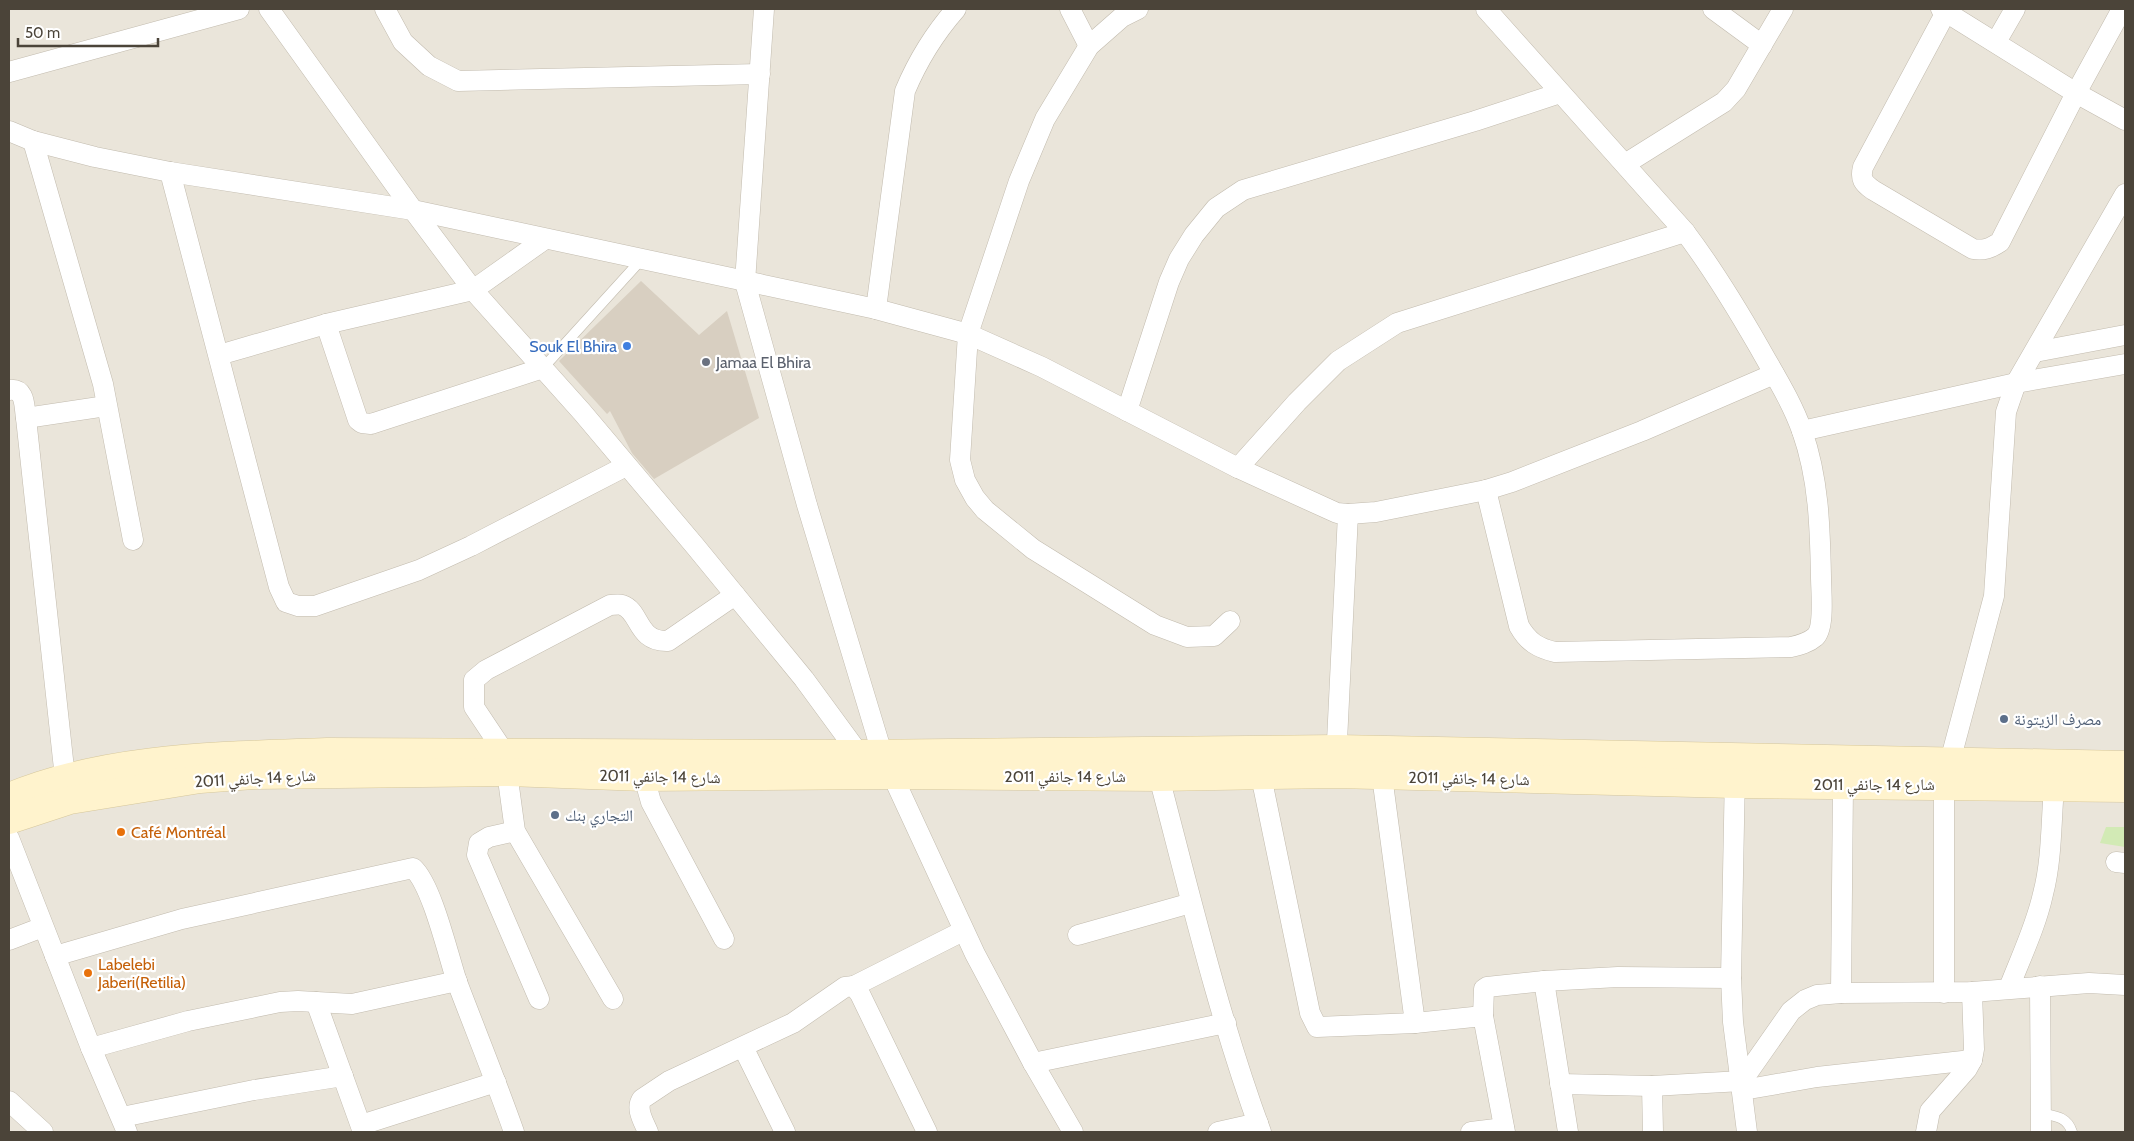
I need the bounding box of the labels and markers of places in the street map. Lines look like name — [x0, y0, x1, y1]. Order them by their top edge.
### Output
place label: Souk El Bhira — [529, 337, 617, 356]
marker: Souk El Bhira — [621, 340, 633, 352]
place label: Jamaa El Bhira — [715, 353, 811, 372]
marker: Jamaa El Bhira — [700, 356, 712, 368]
place label: مصرف الزيتونة — [2014, 710, 2101, 729]
marker: مصرف الزيتونة — [1998, 713, 2010, 725]
place label: التجاري بنك — [565, 806, 633, 828]
marker: التجاري بنك — [549, 809, 561, 821]
place label: Café Montréal — [131, 823, 226, 842]
marker: Café Montréal — [115, 826, 127, 838]
place label: Labelebi Jaberi(Retilia) — [97, 955, 186, 992]
marker: Labelebi Jaberi(Retilia) — [82, 967, 94, 979]

